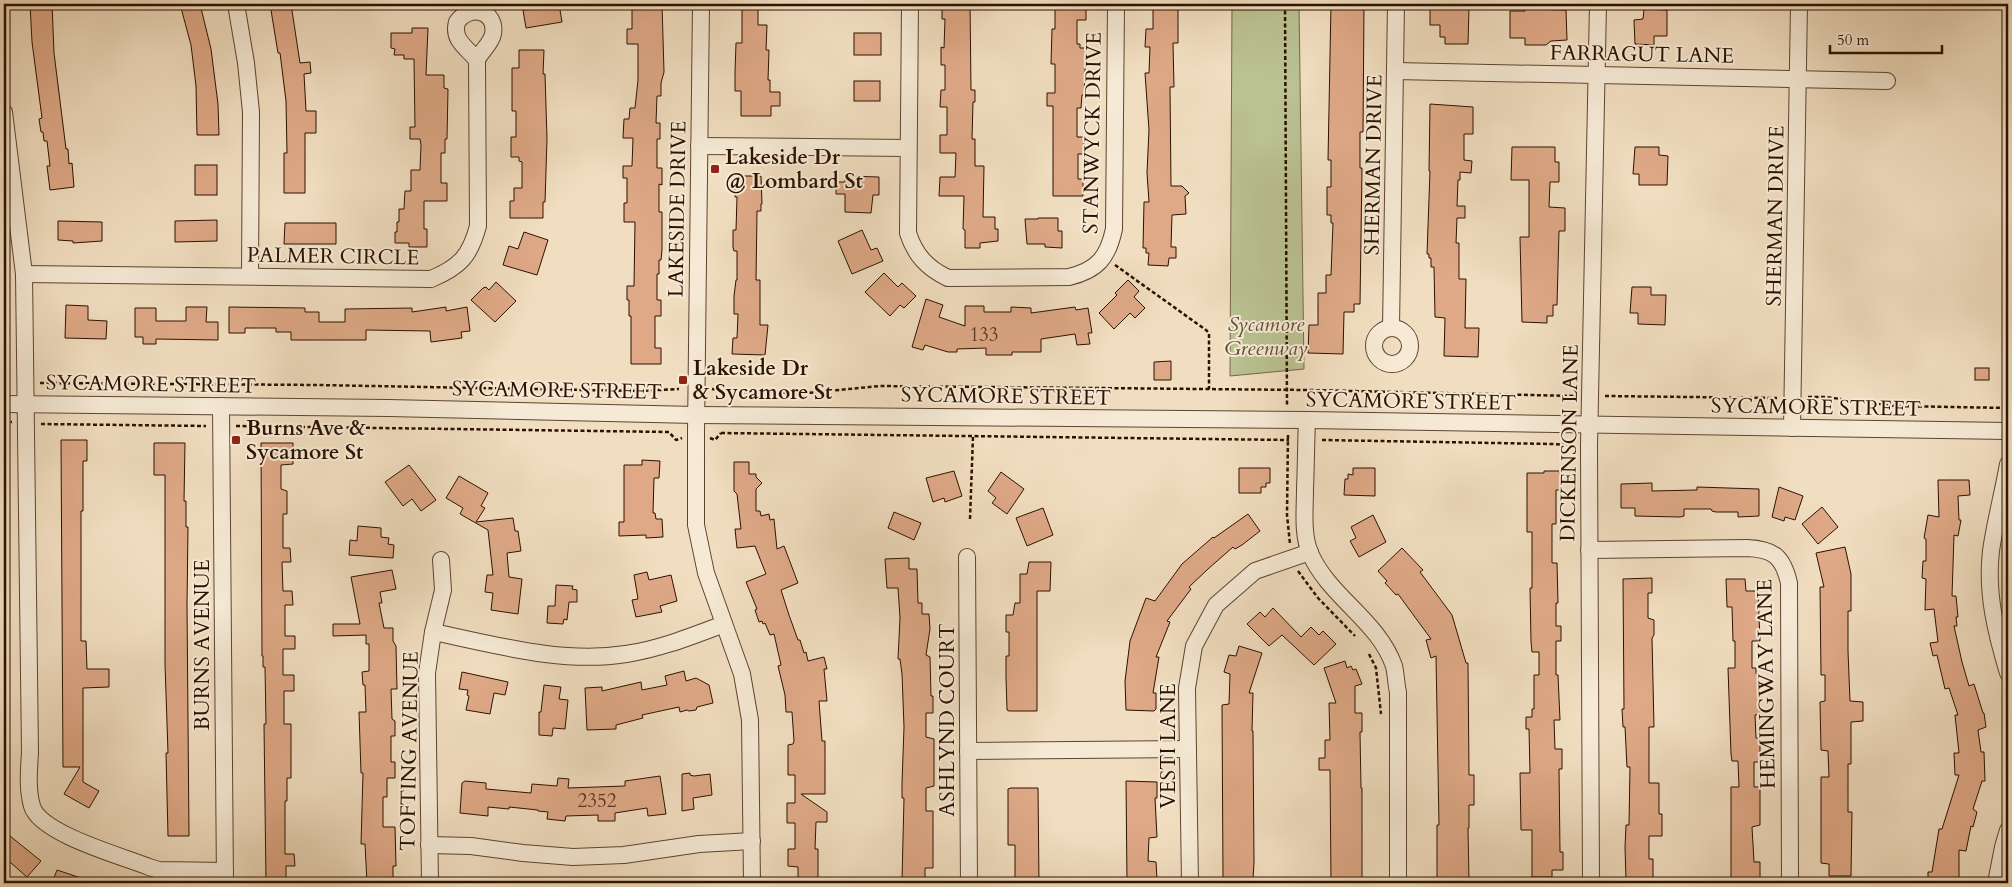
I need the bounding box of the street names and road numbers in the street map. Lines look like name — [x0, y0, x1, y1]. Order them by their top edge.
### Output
street label: STANWYCK DRIVE — [1076, 32, 1109, 234]
street label: FARRAGUT LANE — [1550, 38, 1734, 71]
street label: SHERMAN DRIVE — [1357, 74, 1390, 256]
street label: LAKESIDE DRIVE — [661, 120, 694, 298]
street label: SHERMAN DRIVE — [1759, 125, 1792, 307]
street label: PALMER CIRCLE — [247, 240, 420, 273]
street label: DICKENSON LANE — [1553, 344, 1586, 542]
street label: SYCAMORE STREET — [46, 368, 256, 401]
street label: SYCAMORE STREET — [452, 374, 662, 407]
street label: SYCAMORE STREET — [901, 380, 1111, 413]
street label: SYCAMORE STREET — [1306, 385, 1516, 418]
street label: SYCAMORE STREET — [1711, 391, 1921, 424]
street label: BURNS AVENUE — [188, 559, 217, 731]
street label: HEMINGWAY LANE — [1750, 579, 1783, 789]
street label: ASHLYND COURT — [933, 623, 962, 817]
street label: TOFTING AVENUE — [393, 651, 426, 851]
street label: VESTI LANE — [1154, 683, 1183, 809]

